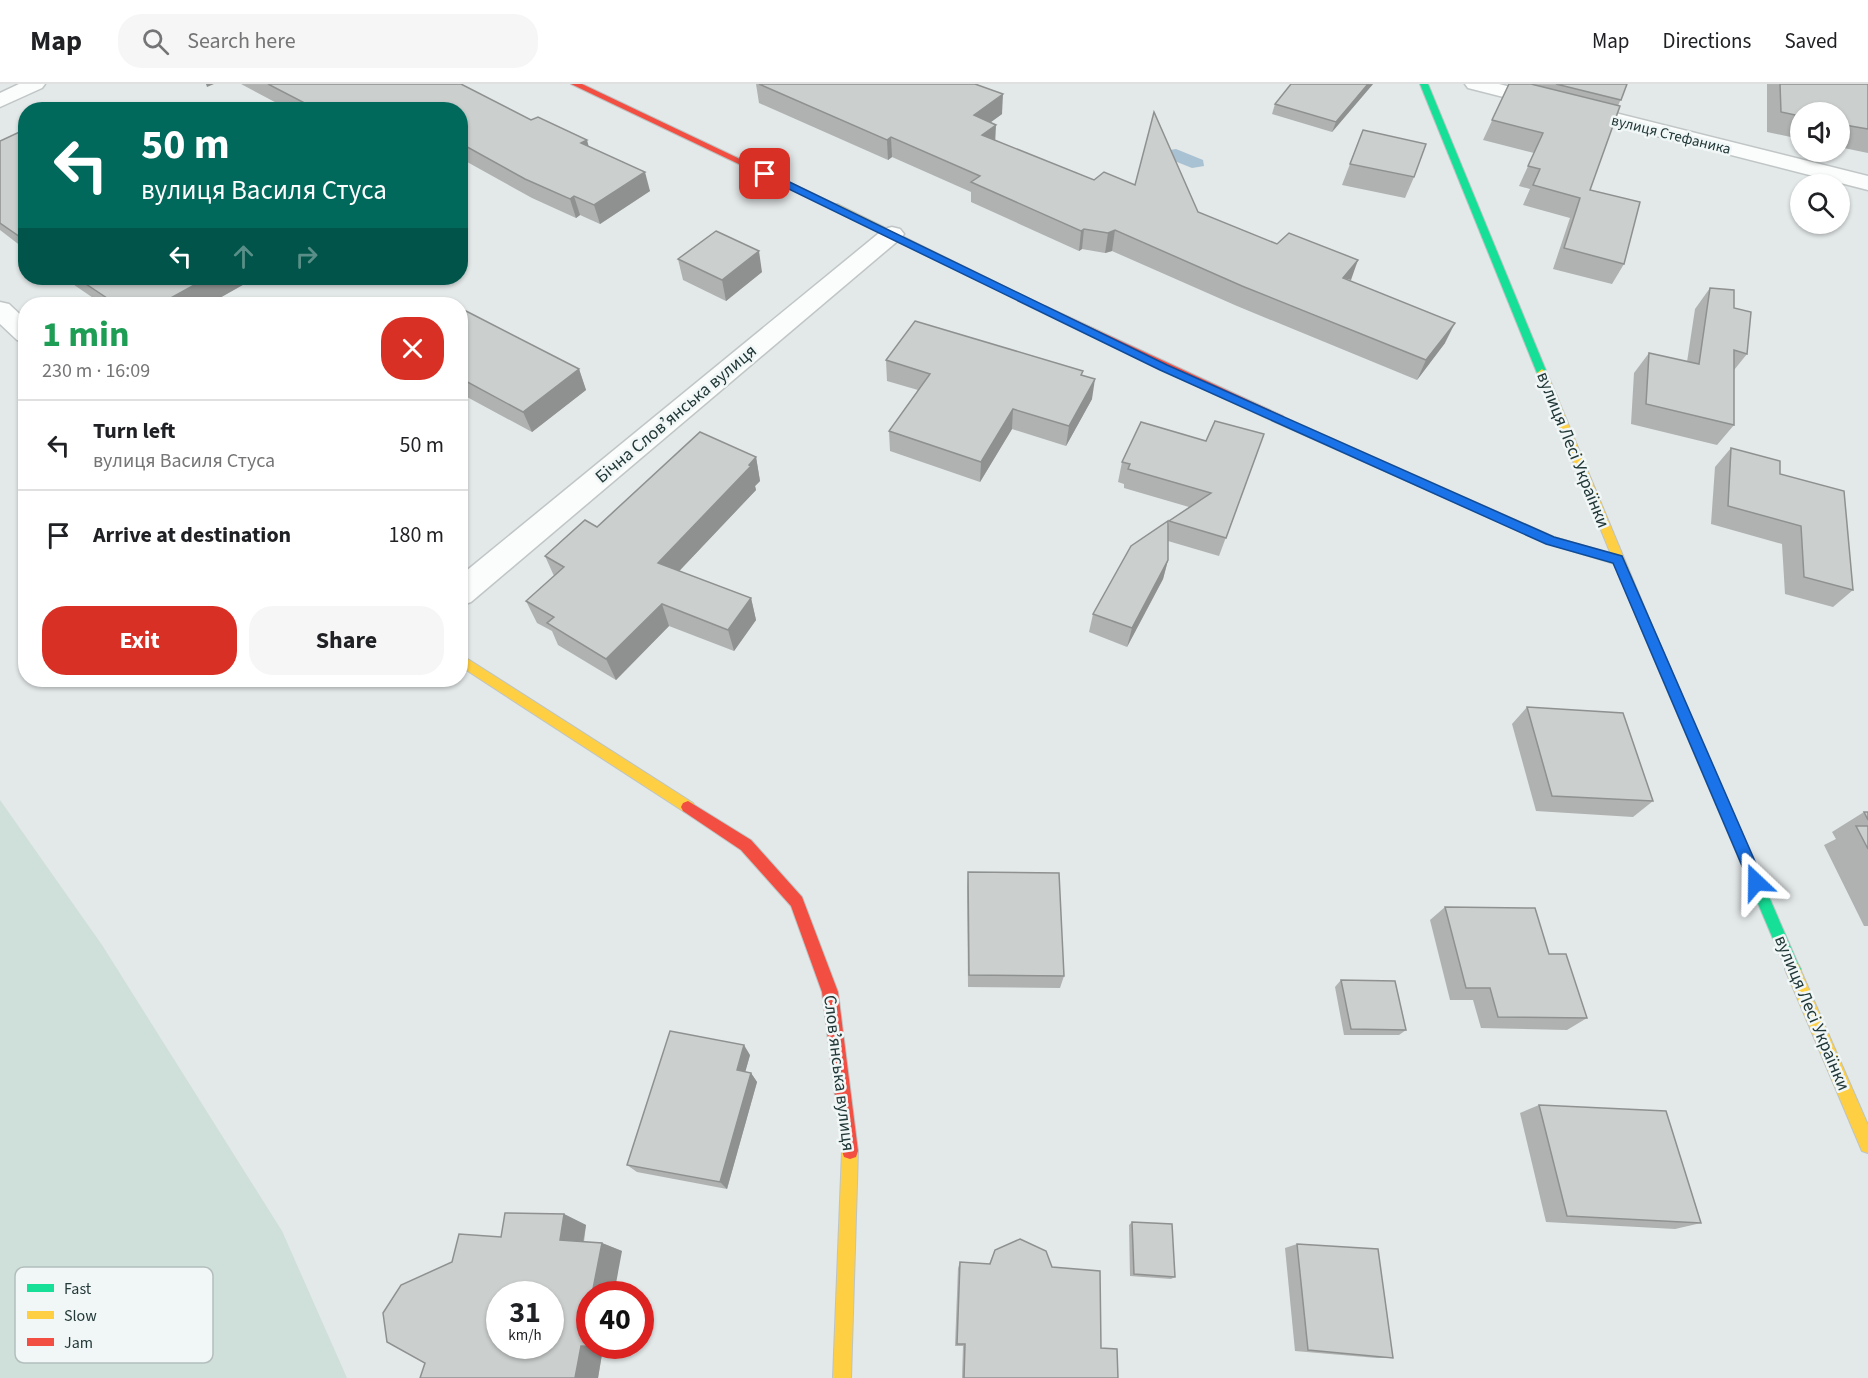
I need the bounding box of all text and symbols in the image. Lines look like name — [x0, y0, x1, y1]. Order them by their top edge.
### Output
search box — [118, 14, 538, 68]
text: Map — [30, 21, 82, 61]
icon: search — [139, 25, 172, 58]
text: Search here — [187, 25, 296, 57]
text: Map — [1592, 26, 1630, 56]
text: Directions — [1663, 26, 1751, 56]
text: Saved — [1784, 26, 1838, 56]
map controls — [1790, 102, 1850, 234]
button: sound — [1790, 102, 1850, 162]
street label: вулиця Стефаника — [1609, 110, 1733, 160]
text: 50 m — [141, 115, 230, 175]
icon: left — [42, 126, 120, 204]
pin — [739, 148, 790, 199]
icon: arrive — [748, 157, 781, 190]
text: вулиця Василя Стуса — [141, 171, 387, 210]
button: search — [1790, 174, 1850, 234]
icon: left — [164, 240, 197, 273]
icon: ahead — [227, 240, 260, 273]
icon: right — [290, 240, 323, 273]
text: 1 min — [42, 309, 130, 360]
button: close — [381, 317, 444, 380]
street label: Бічна Словʼянська вулиця — [590, 339, 762, 489]
text: 230 m · 16:09 — [42, 357, 150, 385]
street label: вулиця Лесі Українки — [1530, 368, 1616, 532]
text: Turn left — [93, 415, 175, 447]
icon: left — [42, 429, 75, 462]
text: 50 m — [399, 429, 444, 461]
text: вулиця Василя Стуса — [93, 447, 275, 475]
icon: arrive — [42, 519, 75, 552]
text: Arrive at destination — [93, 519, 291, 551]
text: 180 m — [389, 519, 444, 551]
button: Exit — [42, 606, 237, 675]
button: Share — [249, 606, 444, 675]
position arrow — [1724, 850, 1788, 914]
street label: вулиця Лесі Українки — [1768, 931, 1856, 1095]
street label: Словʼянська вулиця — [817, 993, 861, 1153]
legend — [15, 1267, 213, 1363]
text: Fast — [64, 1278, 92, 1300]
speed limit sign: 40 — [576, 1281, 654, 1359]
text: 31 — [509, 1291, 541, 1334]
text: Slow — [64, 1305, 97, 1327]
text: km/h — [508, 1325, 542, 1346]
text: Jam — [64, 1332, 93, 1354]

